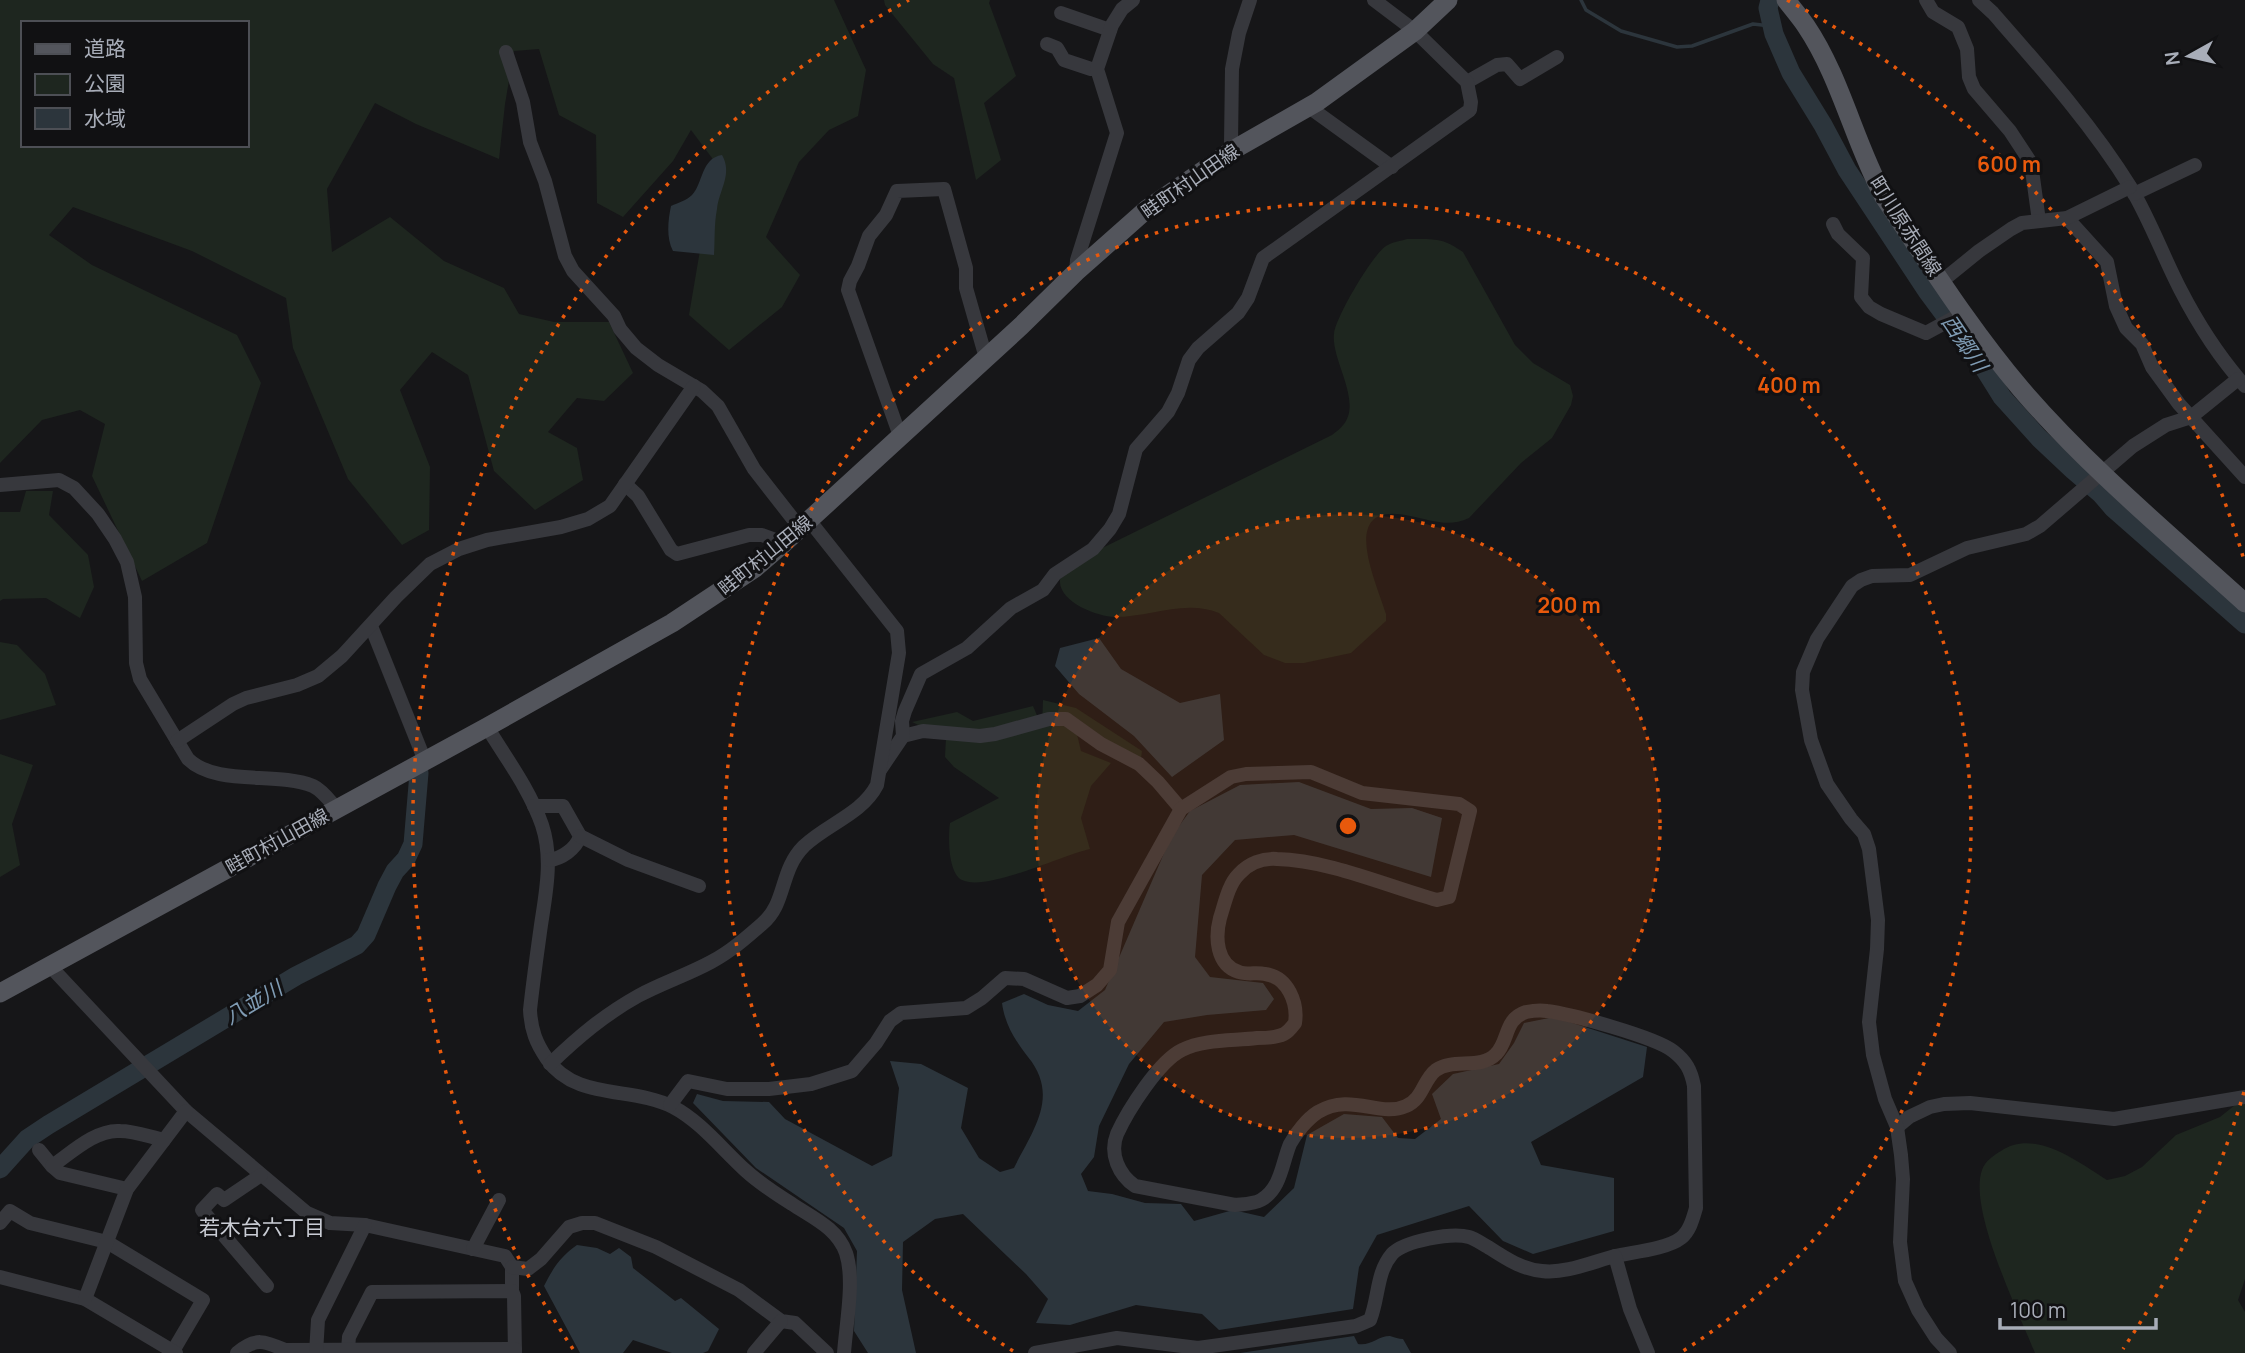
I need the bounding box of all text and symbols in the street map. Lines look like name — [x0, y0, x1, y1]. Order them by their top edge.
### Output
legend — [21, 21, 248, 147]
north arrow — [2154, 21, 2224, 91]
text: 道路 — [84, 34, 126, 62]
text: N — [2158, 50, 2186, 67]
text: 公園 — [84, 69, 126, 97]
text: 水域 — [84, 104, 126, 132]
street label: 畦町村山田線 — [1136, 138, 1244, 224]
text: 600 m — [1977, 150, 2041, 178]
street label: 町川原赤間線 — [1864, 171, 1948, 281]
water label: 西郷川 — [1936, 309, 1995, 379]
text: 400 m — [1757, 371, 1821, 399]
street label: 畦町村山田線 — [713, 509, 817, 601]
text: 200 m — [1537, 591, 1601, 619]
street label: 畦町村山田線 — [221, 802, 333, 880]
centre of rings — [1336, 814, 1360, 838]
water label: 八並川 — [219, 973, 289, 1030]
district label: 若木台六丁目 — [199, 1213, 325, 1241]
scale bar — [2000, 1286, 2156, 1330]
text: 100 m — [2010, 1296, 2066, 1324]

